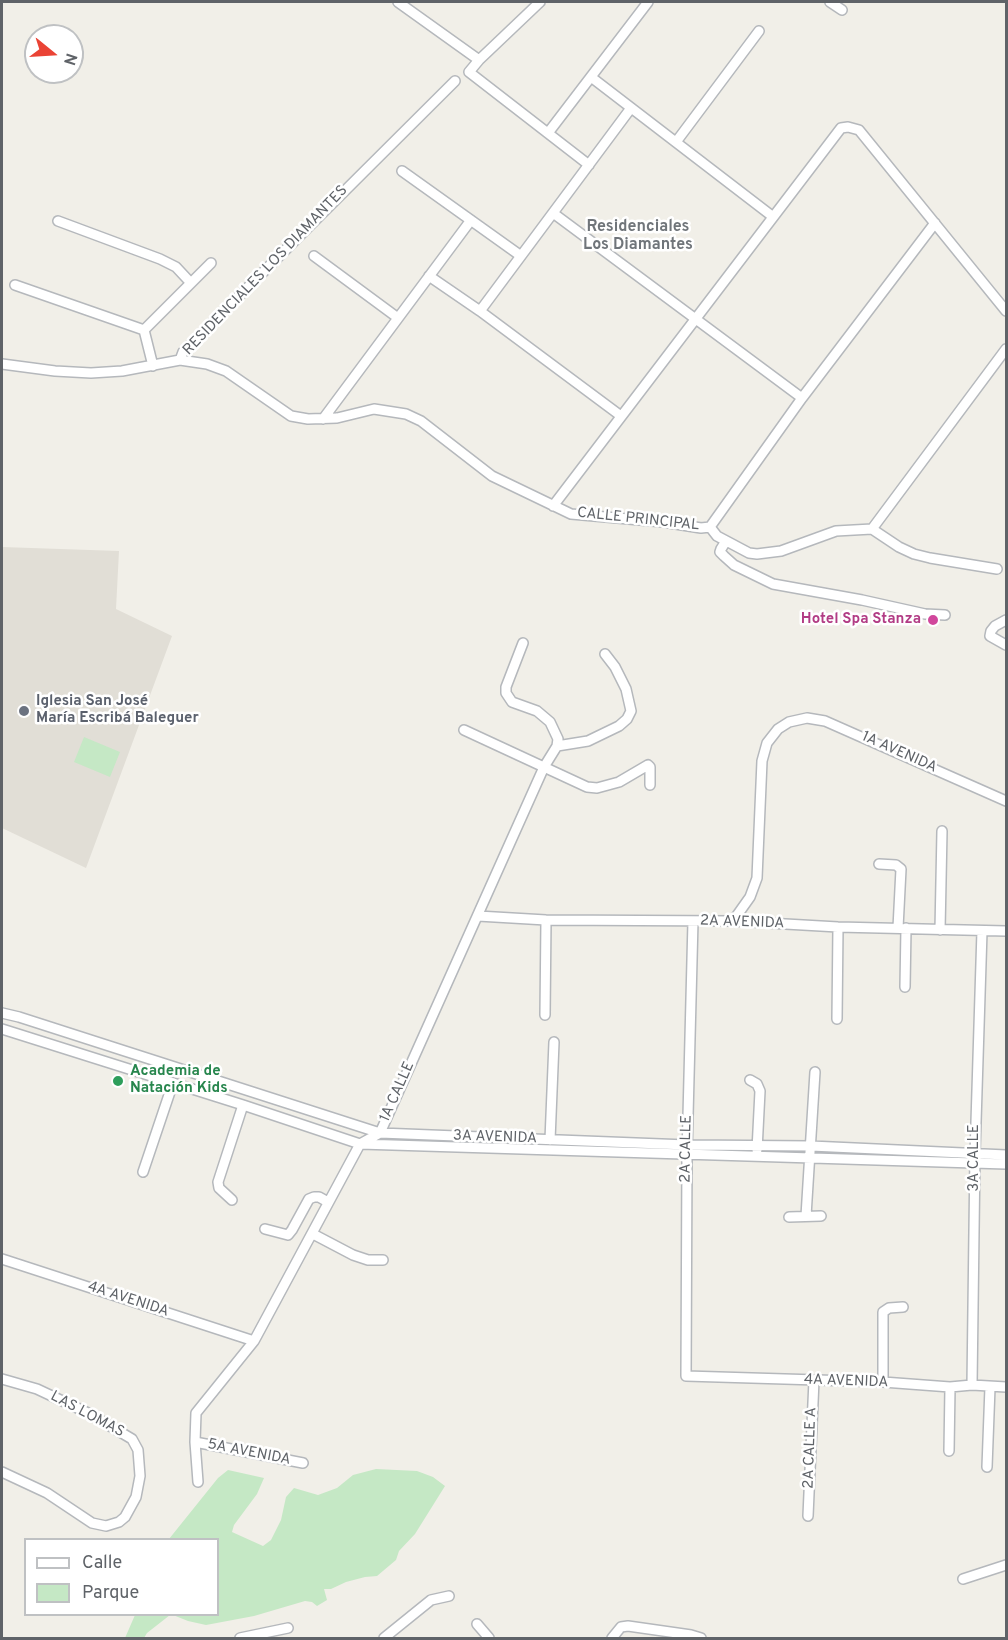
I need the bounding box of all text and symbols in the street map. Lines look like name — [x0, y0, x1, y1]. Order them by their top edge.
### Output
north arrow — [24, 24, 84, 84]
text: N — [58, 50, 81, 68]
street label: RESIDENCIALES LOS DIAMANTES — [180, 182, 352, 360]
district label: Residenciales Los Diamantes — [583, 218, 693, 256]
street label: CALLE PRINCIPAL — [576, 505, 700, 535]
place label: Hotel Spa Stanza — [801, 611, 921, 629]
marker: Hotel Spa Stanza — [926, 613, 940, 627]
place label: Iglesia San José María Escribá Baleguer — [36, 693, 199, 728]
marker: Iglesia San José María Escribá Baleguer — [17, 704, 31, 718]
street label: 1A AVENIDA — [859, 728, 939, 778]
street label: 2A AVENIDA — [699, 913, 785, 933]
street label: 1A CALLE — [377, 1059, 419, 1125]
place label: Academia de Natación Kids — [130, 1063, 228, 1098]
marker: Academia de Natación Kids — [111, 1074, 125, 1088]
street label: 2A CALLE — [677, 1115, 697, 1183]
street label: 3A CALLE — [966, 1124, 984, 1192]
street label: 3A AVENIDA — [453, 1128, 537, 1148]
street label: 4A AVENIDA — [85, 1278, 171, 1322]
street label: 4A AVENIDA — [803, 1372, 889, 1392]
street label: LAS LOMAS — [47, 1388, 127, 1442]
street label: 2A CALLE A — [801, 1407, 821, 1489]
street label: 5A AVENIDA — [206, 1436, 292, 1470]
legend — [24, 1538, 219, 1616]
text: Calle — [82, 1552, 122, 1575]
text: Parque — [82, 1582, 139, 1605]

